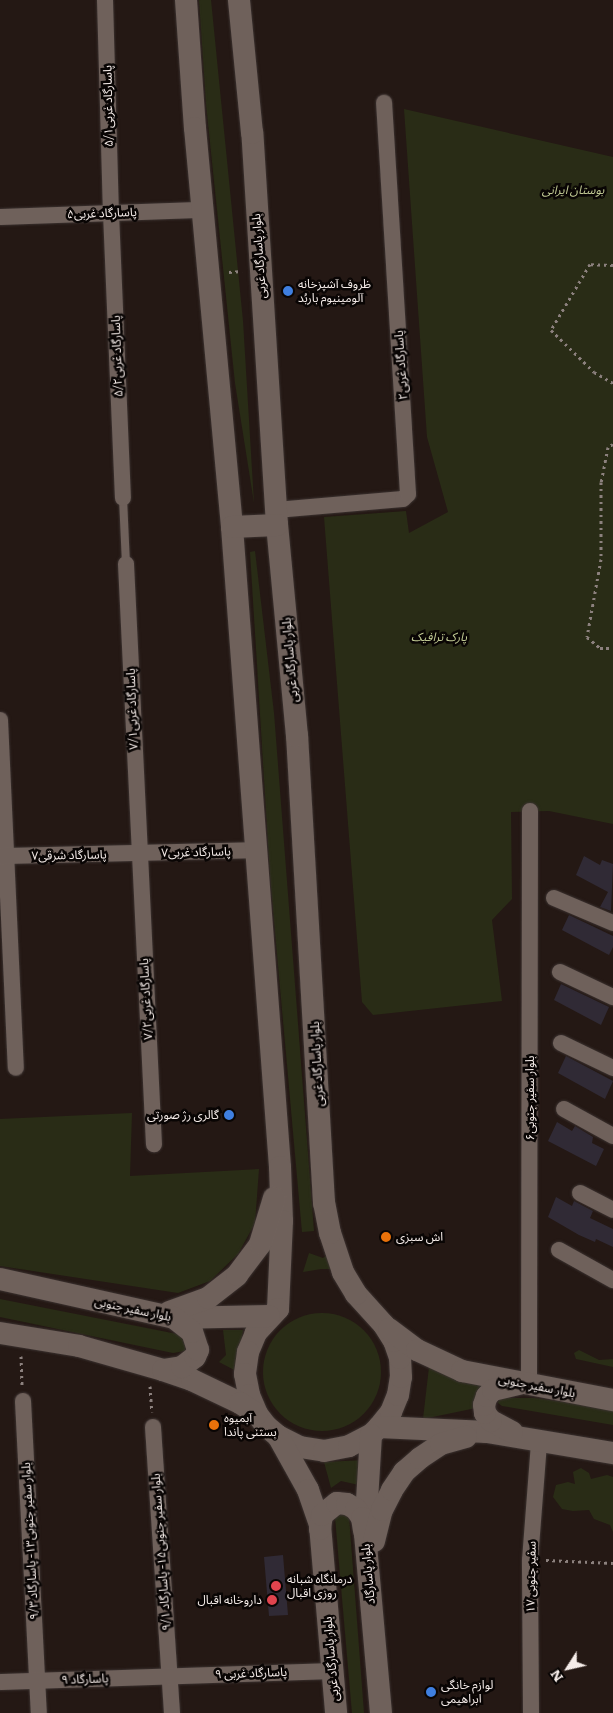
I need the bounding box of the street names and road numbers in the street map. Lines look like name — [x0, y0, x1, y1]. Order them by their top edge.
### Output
street label: پاسارگاد غربی۵/۱ — [100, 65, 116, 147]
street label: پاسارگاد غربی۵ — [67, 205, 137, 221]
street label: بلوار پاسارگاد غربی — [249, 213, 269, 299]
street label: پاسارگاد غربی۵/۲ — [108, 315, 126, 397]
street label: پاسارگاد غربی۲ — [391, 330, 411, 400]
street label: بلوار پاسارگاد غربی — [279, 617, 301, 703]
street label: پاسارگاد غربی۷/۱ — [123, 668, 141, 750]
street label: پاسارگاد غربی۷ — [161, 844, 231, 860]
street label: پاسارگاد شرقی۷ — [31, 847, 107, 863]
street label: پاسارگاد غربی۷/۲ — [137, 958, 155, 1040]
street label: بلوار پاسارگاد غربی — [308, 1021, 326, 1107]
street label: بلوار سفیر جنوبی۶ — [523, 1056, 537, 1140]
street label: بلوار سفیر جنوبی — [93, 1294, 173, 1324]
street label: بلوار سفیر جنوبی — [497, 1371, 577, 1401]
street label: بلوار سفیر جنوبی۱۳- پاسارگاد ۹/۳ — [19, 1462, 41, 1620]
street label: بلوار سفیر جنوبی۱۵- پاسارگاد ۹/۱ — [148, 1473, 174, 1631]
street label: سفیر جنوبی ۱۷ — [523, 1541, 539, 1613]
street label: بلوار پاسارگاد — [358, 1543, 378, 1605]
street label: بلوار پاسارگاد غربی — [320, 1616, 342, 1702]
street label: پاسارگاد غربی ۹ — [215, 1665, 287, 1681]
street label: پاسارگاد ۹ — [61, 1671, 109, 1687]

